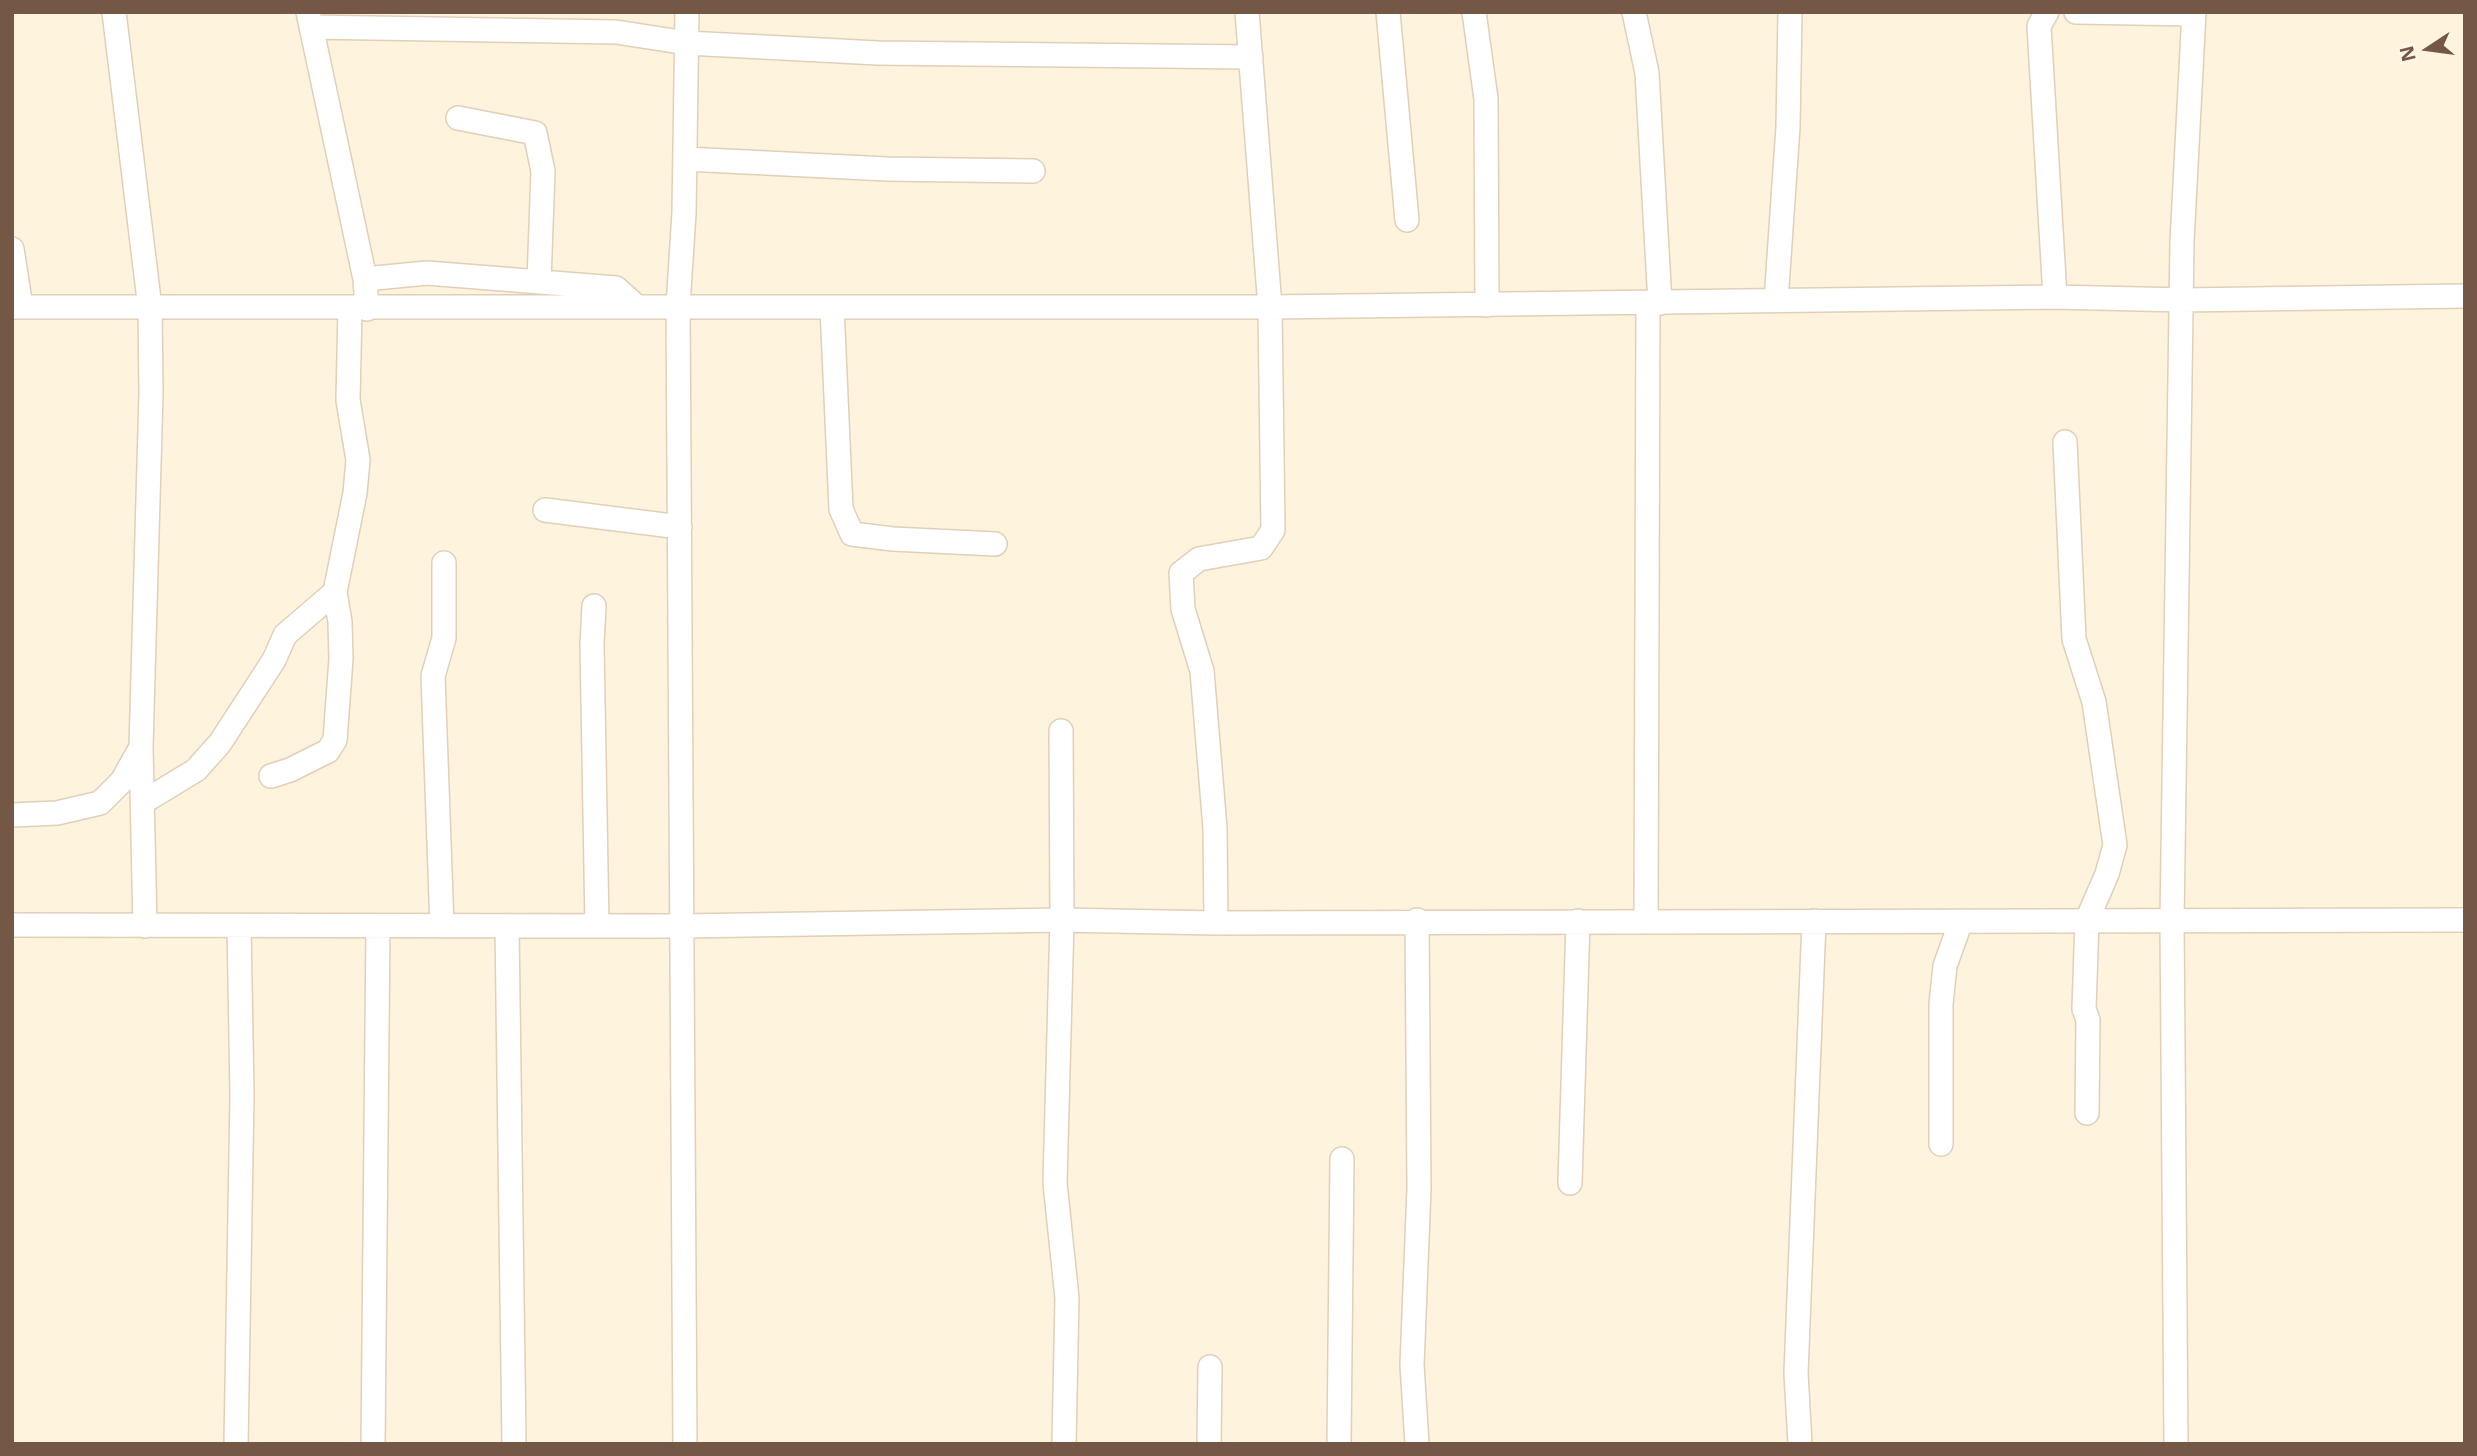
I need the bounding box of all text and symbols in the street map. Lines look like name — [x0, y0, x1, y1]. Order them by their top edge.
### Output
north arrow — [2393, 14, 2463, 84]
text: N — [2393, 43, 2422, 64]

